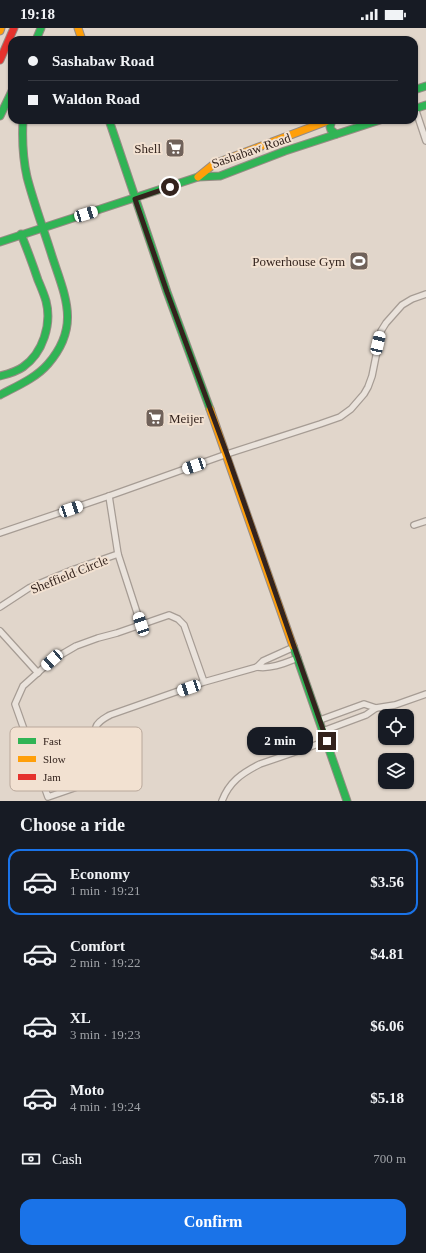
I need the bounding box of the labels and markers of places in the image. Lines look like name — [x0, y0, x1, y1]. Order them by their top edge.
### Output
supermarket icon: Shell — [164, 137, 186, 159]
place label: Shell — [134, 141, 161, 156]
sports icon: Powerhouse Gym — [348, 250, 370, 272]
place label: Powerhouse Gym — [252, 254, 345, 269]
supermarket icon: Meijer — [144, 407, 166, 429]
place label: Meijer — [169, 411, 204, 426]

